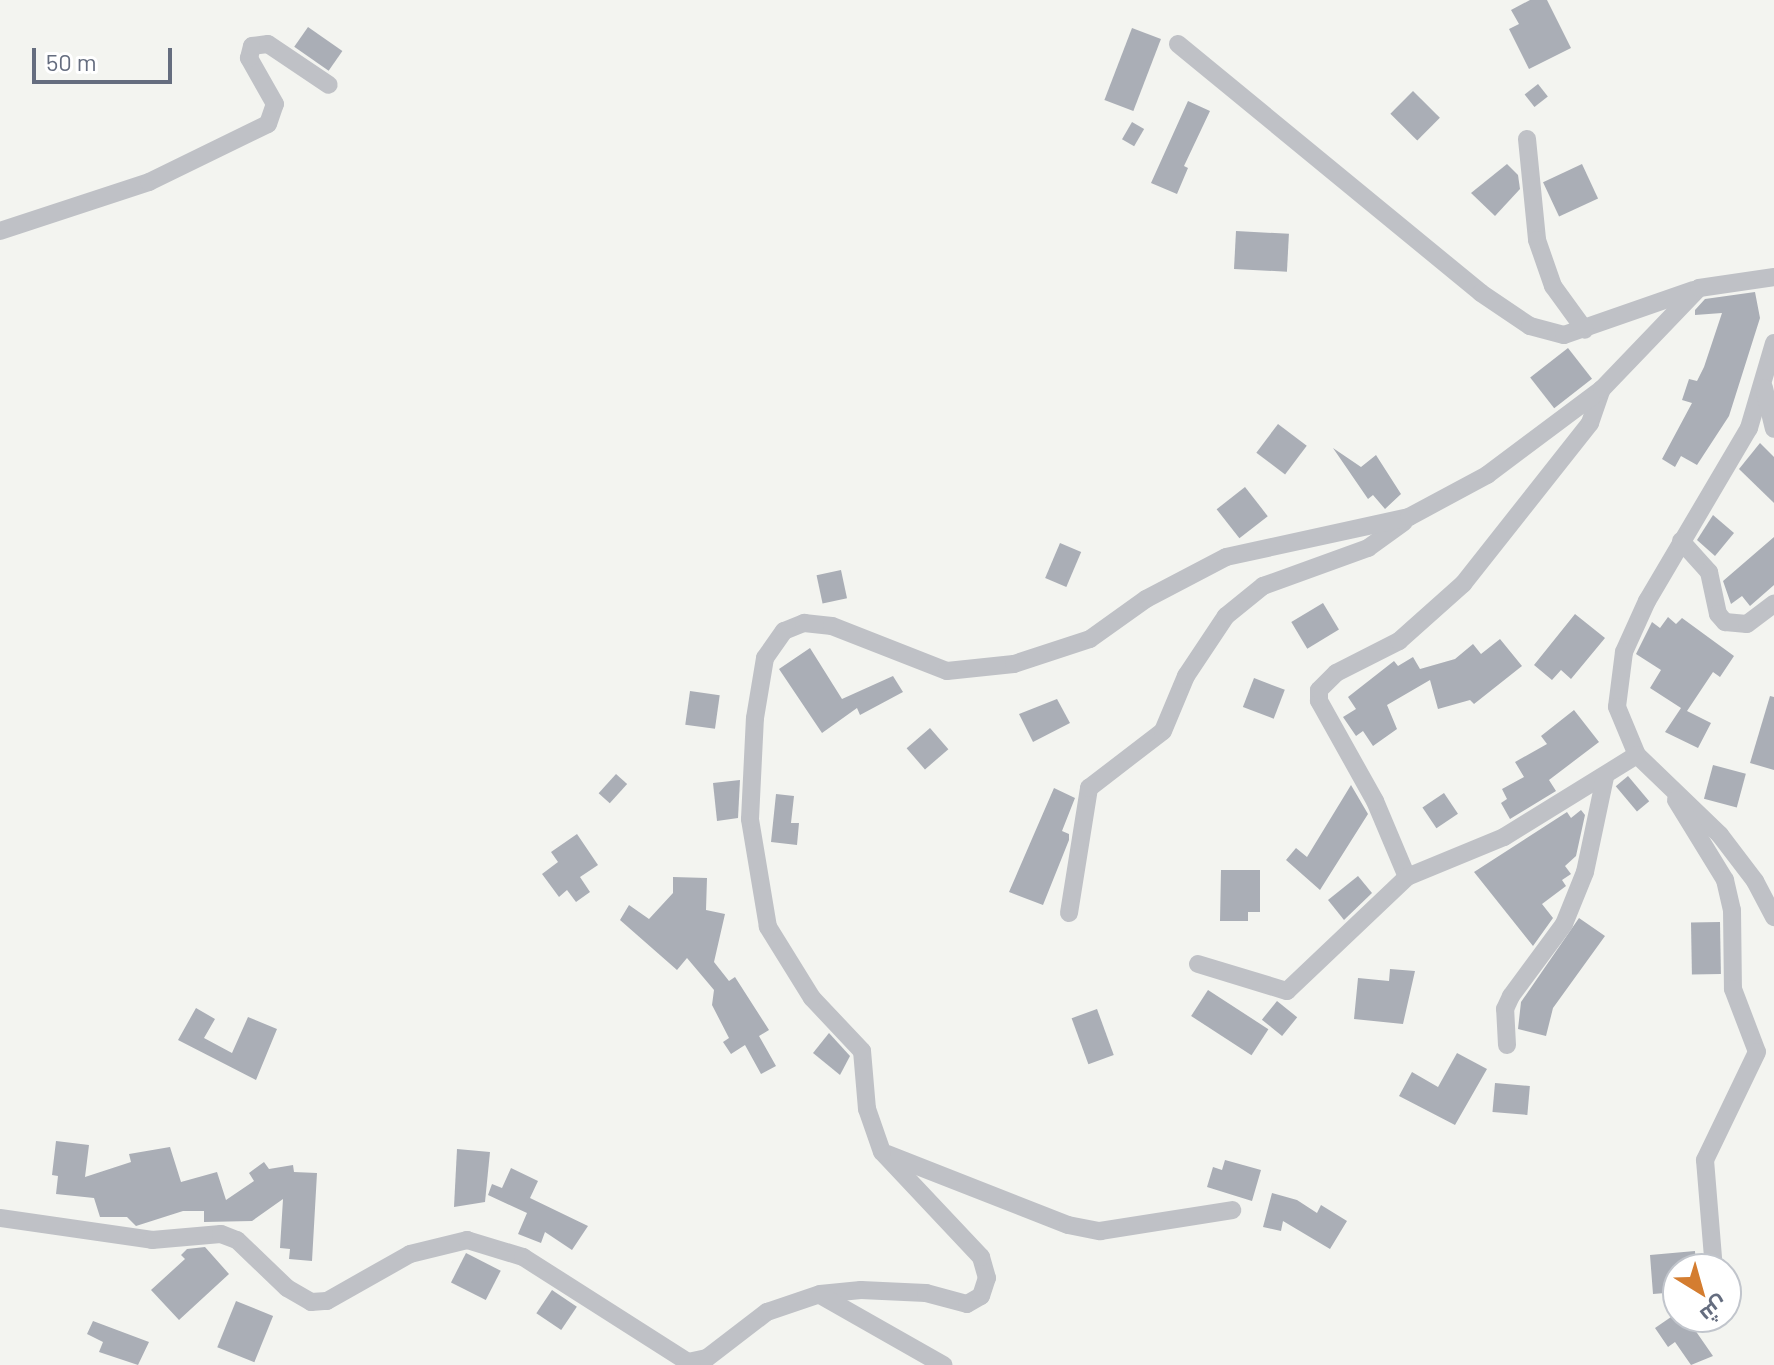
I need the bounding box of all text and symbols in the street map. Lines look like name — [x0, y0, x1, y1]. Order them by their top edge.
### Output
scale bar — [36, 32, 176, 82]
text: 50 m — [46, 47, 97, 76]
north arrow — [1662, 1253, 1742, 1333]
text: ش — [1696, 1292, 1734, 1329]

